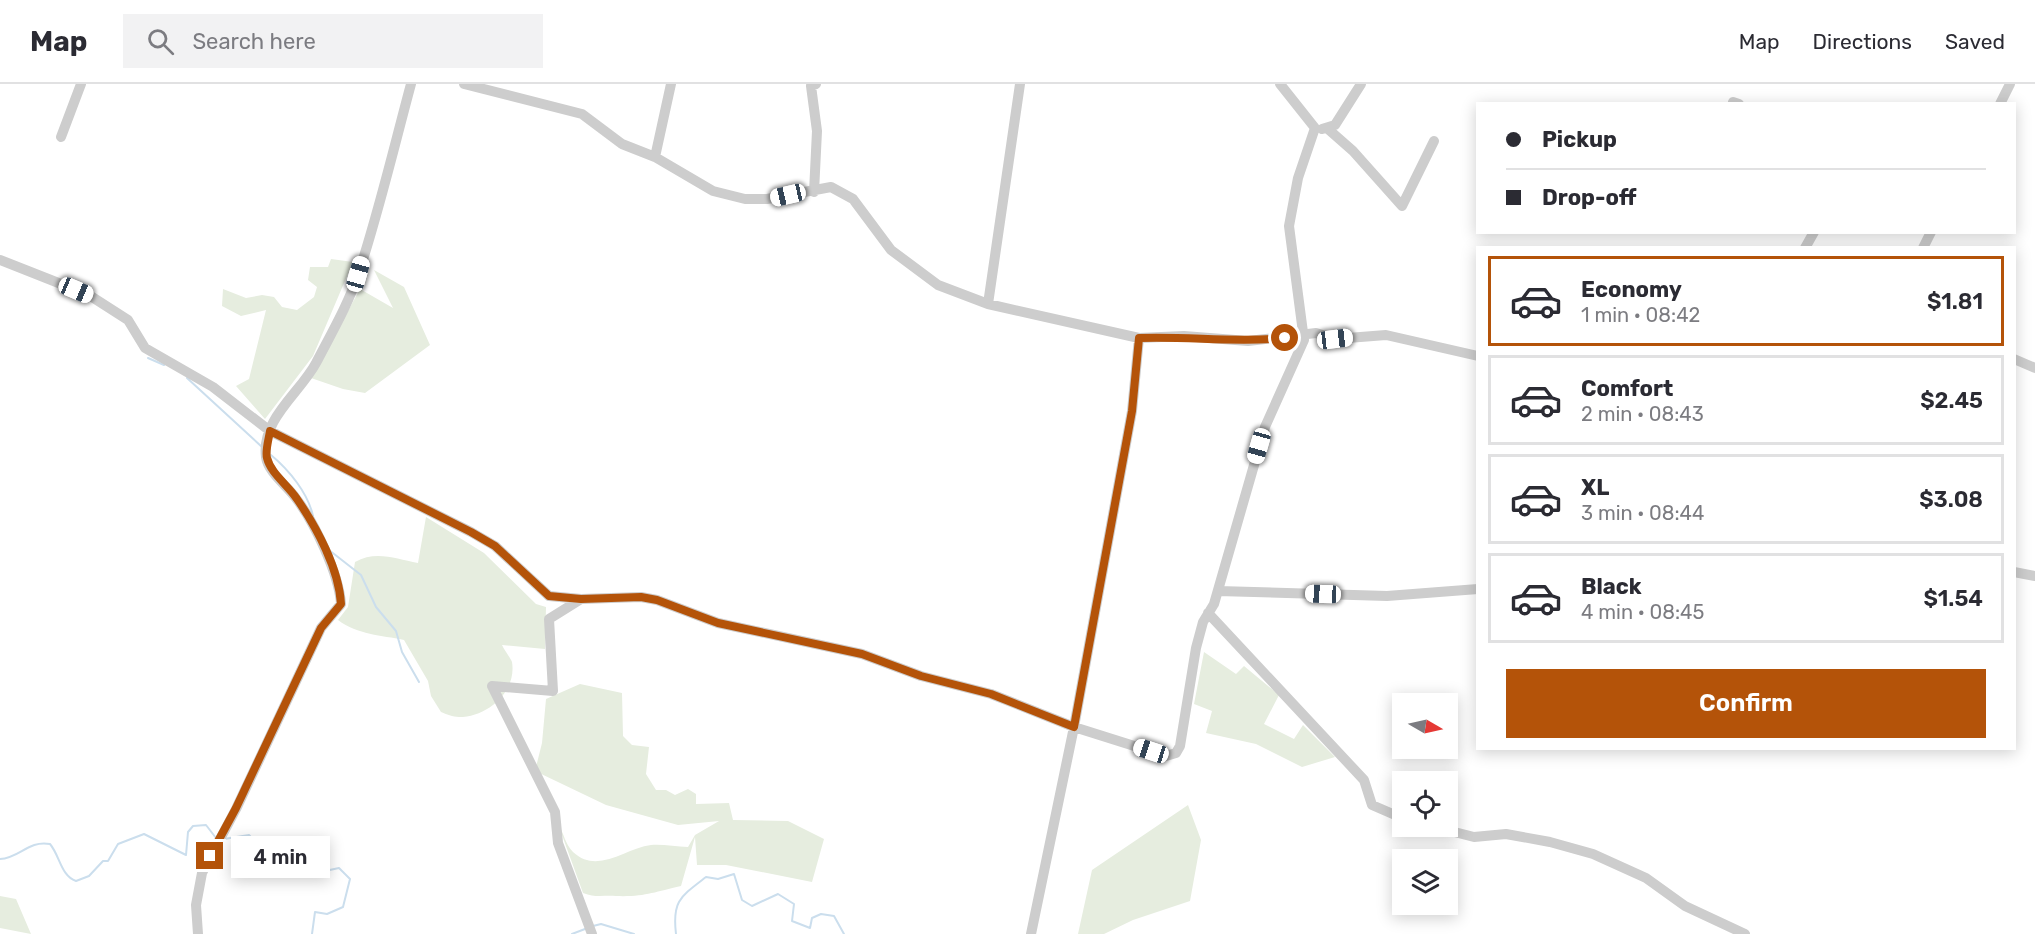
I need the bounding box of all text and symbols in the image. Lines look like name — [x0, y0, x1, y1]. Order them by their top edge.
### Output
search box — [123, 14, 543, 68]
text: Map — [30, 25, 87, 58]
icon: search — [144, 25, 177, 58]
text: Search here — [192, 28, 316, 55]
text: Map — [1739, 29, 1780, 54]
text: Directions — [1813, 29, 1912, 54]
text: Saved — [1945, 29, 2005, 54]
text: Pickup — [1542, 126, 1617, 153]
car — [768, 182, 808, 208]
text: Drop-off — [1542, 184, 1637, 211]
car — [344, 254, 372, 294]
icon: car — [1509, 274, 1563, 328]
car — [56, 275, 96, 305]
text: Economy — [1581, 276, 1682, 303]
text: $1.81 — [1927, 288, 1983, 315]
text: 1 min · 08:42 — [1581, 303, 1700, 327]
route start — [1271, 324, 1298, 351]
car — [1316, 328, 1354, 350]
icon: car — [1509, 373, 1563, 427]
text: Comfort — [1581, 375, 1673, 402]
text: $2.45 — [1920, 387, 1983, 414]
text: 2 min · 08:43 — [1581, 402, 1704, 426]
car — [1245, 426, 1273, 466]
icon: car — [1509, 472, 1563, 526]
text: XL — [1581, 474, 1609, 501]
text: $3.08 — [1919, 486, 1983, 513]
text: 3 min · 08:44 — [1581, 501, 1704, 525]
icon: car — [1509, 571, 1563, 625]
text: Black — [1581, 573, 1642, 600]
car — [1305, 584, 1341, 604]
text: $1.54 — [1923, 585, 1983, 612]
text: 4 min · 08:45 — [1581, 600, 1704, 624]
button: Confirm — [1506, 669, 1986, 738]
north arrow — [1392, 693, 1458, 759]
map controls — [1392, 693, 1458, 915]
car — [1131, 737, 1171, 765]
button: locate — [1392, 771, 1458, 837]
callout: 4 min — [231, 835, 330, 877]
route end — [196, 842, 223, 869]
text: 4 min — [253, 845, 308, 869]
button: layers — [1392, 849, 1458, 915]

